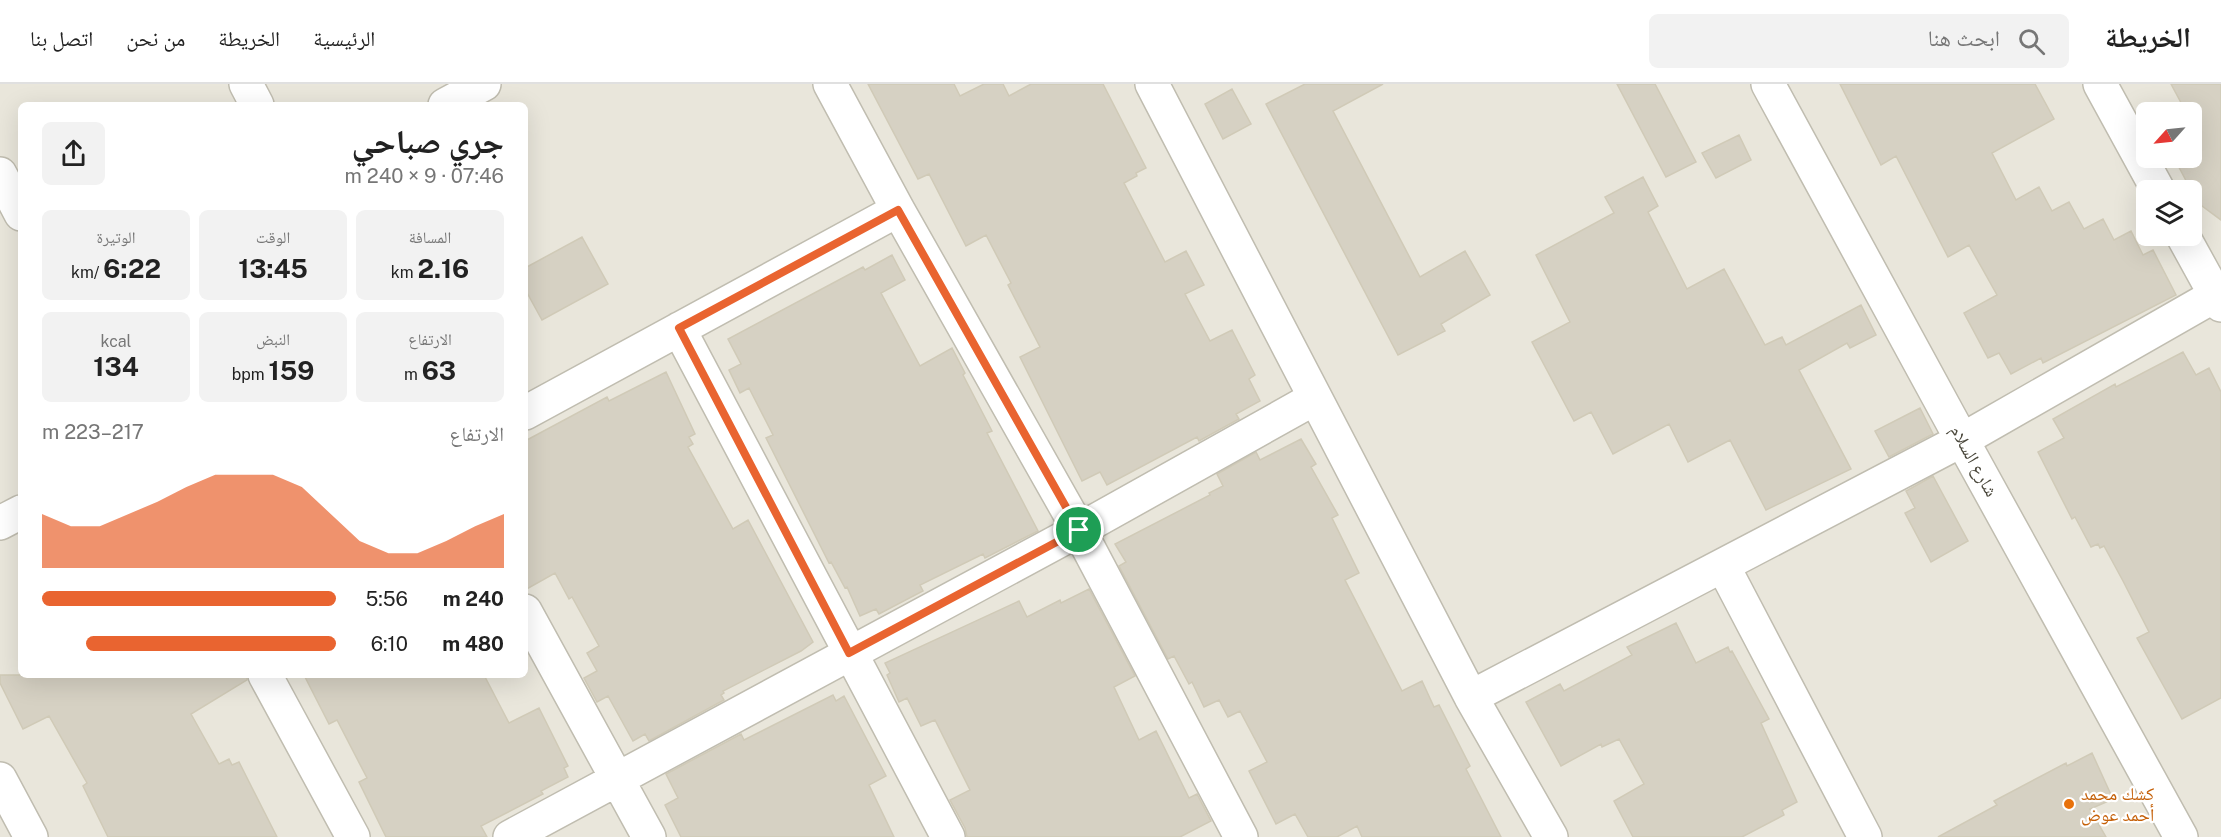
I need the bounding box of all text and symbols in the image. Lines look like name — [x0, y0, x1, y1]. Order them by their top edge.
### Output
search box — [1649, 14, 2069, 68]
text: الخريطة — [2105, 20, 2191, 53]
text: ابحث هنا — [1928, 25, 2000, 51]
icon: search — [2015, 25, 2048, 58]
text: اتصل بنا — [30, 26, 93, 51]
text: من نحن — [126, 26, 185, 51]
text: الخريطة — [218, 26, 280, 51]
text: الرئيسية — [313, 26, 375, 51]
north arrow — [2136, 102, 2202, 168]
map controls — [2136, 102, 2202, 246]
button: share — [42, 122, 105, 185]
text: جري صباحي — [352, 122, 504, 160]
text: 07:46 · 9 × 240 m — [345, 164, 504, 188]
button: layers — [2136, 180, 2202, 246]
text: الوتيرة — [97, 228, 135, 247]
text: الوقت — [256, 228, 290, 247]
text: المسافة — [409, 228, 451, 247]
text: 6:22 — [103, 253, 161, 284]
text: 13:45 — [238, 253, 308, 284]
text: 2.16 — [417, 253, 469, 284]
text: /km — [71, 263, 103, 282]
text: km — [391, 263, 417, 282]
text: النبض — [256, 330, 290, 349]
text: الارتفاع — [408, 330, 452, 349]
text: kcal — [101, 332, 131, 351]
text: 134 — [93, 351, 139, 382]
text: 159 — [269, 355, 314, 386]
text: 63 — [422, 355, 456, 386]
text: bpm — [232, 365, 269, 384]
text: m — [404, 365, 422, 384]
text: 217–223 m — [42, 420, 144, 444]
street label: شارع السلام — [1944, 421, 2003, 501]
text: الارتفاع — [449, 422, 504, 446]
pin — [1053, 504, 1104, 555]
icon: arrive — [1062, 513, 1095, 546]
text: 5:56 — [365, 587, 408, 611]
text: 240 m — [443, 587, 504, 611]
text: 6:10 — [371, 632, 408, 656]
text: 480 m — [442, 632, 504, 656]
place label: كشك محمد أحمد عوض — [2081, 783, 2155, 826]
marker: كشك محمد أحمد عوض — [2062, 797, 2076, 811]

